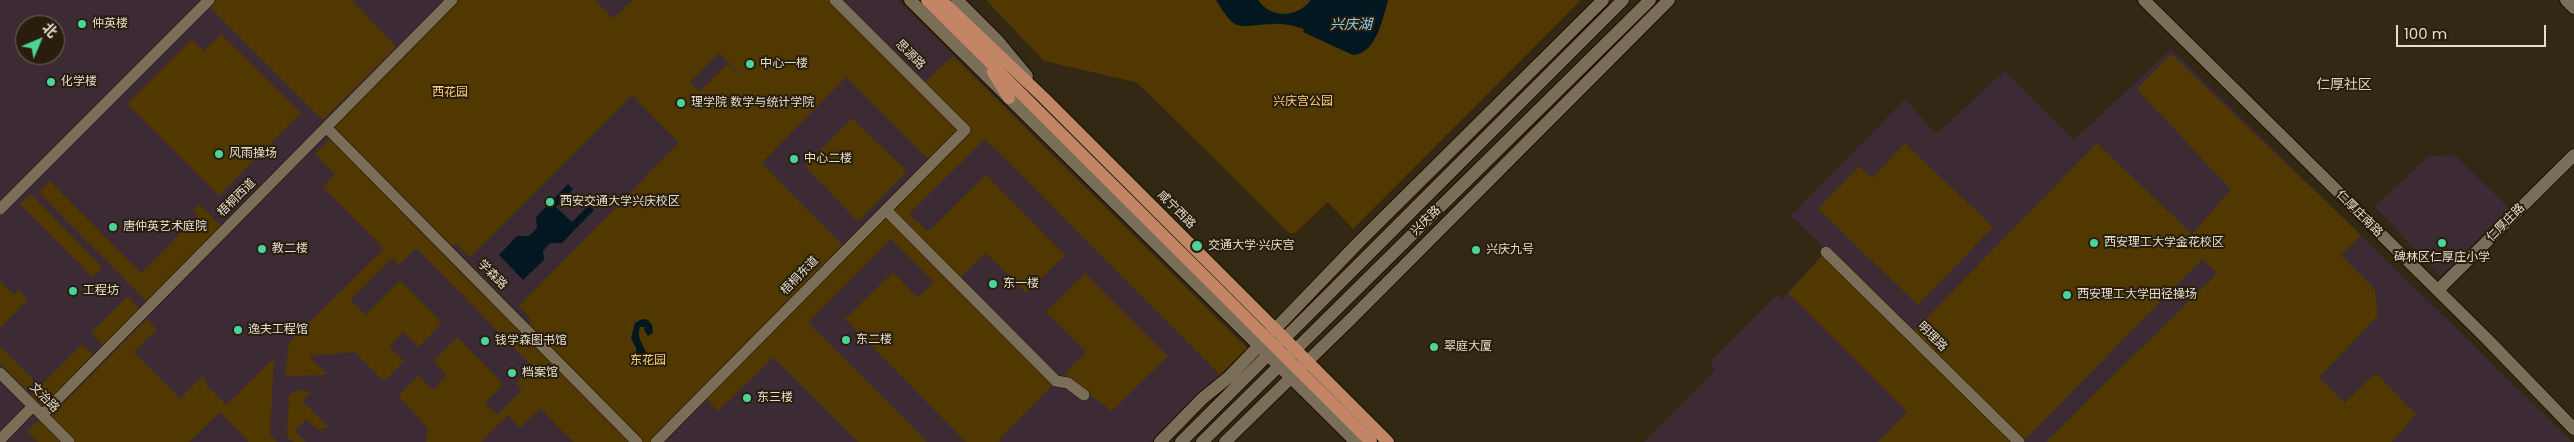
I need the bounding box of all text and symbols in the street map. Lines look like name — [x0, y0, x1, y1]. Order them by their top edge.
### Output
north arrow — [15, 15, 65, 65]
scale bar — [2399, 15, 2549, 47]
place label: 仲英楼 — [92, 17, 128, 31]
water label: 兴庆湖 — [1330, 17, 1372, 33]
text: 北 — [38, 18, 62, 42]
marker: 仲英楼 — [76, 18, 88, 30]
text: 100 m — [2404, 23, 2447, 44]
street label: 思源路 — [892, 37, 928, 73]
place label: 中心一楼 — [760, 57, 808, 71]
marker: 中心一楼 — [744, 58, 756, 70]
place label: 化学楼 — [61, 75, 97, 89]
marker: 化学楼 — [45, 76, 57, 88]
district label: 仁厚社区 — [2316, 77, 2372, 93]
park label: 西花园 — [432, 86, 468, 100]
park label: 兴庆宫公园 — [1273, 95, 1333, 109]
place label: 理学院 数学与统计学院 — [691, 96, 814, 110]
marker: 理学院 数学与统计学院 — [675, 97, 687, 109]
place label: 风雨操场 — [229, 147, 277, 161]
marker: 风雨操场 — [213, 148, 225, 160]
place label: 中心二楼 — [804, 152, 852, 166]
marker: 中心二楼 — [788, 153, 800, 165]
street label: 梧桐西道 — [215, 176, 259, 220]
street label: 咸宁西路 — [1154, 188, 1198, 232]
street label: 仁厚庄南路 — [2333, 188, 2385, 240]
place label: 西安交通大学兴庆校区 — [560, 195, 680, 209]
marker: 西安交通大学兴庆校区 — [544, 196, 556, 208]
street label: 仁厚庄路 — [2484, 201, 2528, 245]
street label: 兴庆路 — [1408, 203, 1444, 239]
place label: 唐仲英艺术庭院 — [123, 220, 207, 234]
marker: 唐仲英艺术庭院 — [107, 221, 119, 233]
place label: 西安理工大学金花校区 — [2104, 236, 2224, 250]
marker: 西安理工大学金花校区 — [2088, 237, 2100, 249]
marker: 碑林区仁厚庄小学 — [2436, 237, 2448, 249]
marker: 交通大学·兴庆宫 — [1190, 239, 1204, 253]
place label: 交通大学·兴庆宫 — [1208, 239, 1295, 253]
place label: 教二楼 — [272, 242, 308, 256]
marker: 教二楼 — [256, 243, 268, 255]
place label: 兴庆九号 — [1486, 243, 1534, 257]
marker: 兴庆九号 — [1470, 244, 1482, 256]
place label: 碑林区仁厚庄小学 — [2394, 251, 2490, 265]
street label: 梧桐东道 — [778, 254, 822, 298]
street label: 学森路 — [474, 257, 510, 293]
place label: 东一楼 — [1003, 277, 1039, 291]
marker: 东一楼 — [987, 278, 999, 290]
place label: 工程坊 — [83, 284, 119, 298]
marker: 工程坊 — [67, 285, 79, 297]
place label: 西安理工大学田径操场 — [2077, 288, 2197, 302]
marker: 西安理工大学田径操场 — [2061, 289, 2073, 301]
street label: 明理路 — [1914, 319, 1950, 355]
place label: 逸夫工程馆 — [248, 323, 308, 337]
marker: 逸夫工程馆 — [232, 324, 244, 336]
place label: 东二楼 — [856, 333, 892, 347]
place label: 钱学森图书馆 — [495, 334, 567, 348]
marker: 东二楼 — [840, 334, 852, 346]
marker: 钱学森图书馆 — [479, 335, 491, 347]
place label: 翠庭大厦 — [1444, 340, 1492, 354]
marker: 翠庭大厦 — [1428, 341, 1440, 353]
park label: 东花园 — [630, 354, 666, 368]
place label: 档案馆 — [522, 366, 558, 380]
marker: 档案馆 — [506, 367, 518, 379]
street label: 文治路 — [26, 380, 62, 416]
place label: 东三楼 — [757, 391, 793, 405]
marker: 东三楼 — [741, 392, 753, 404]

